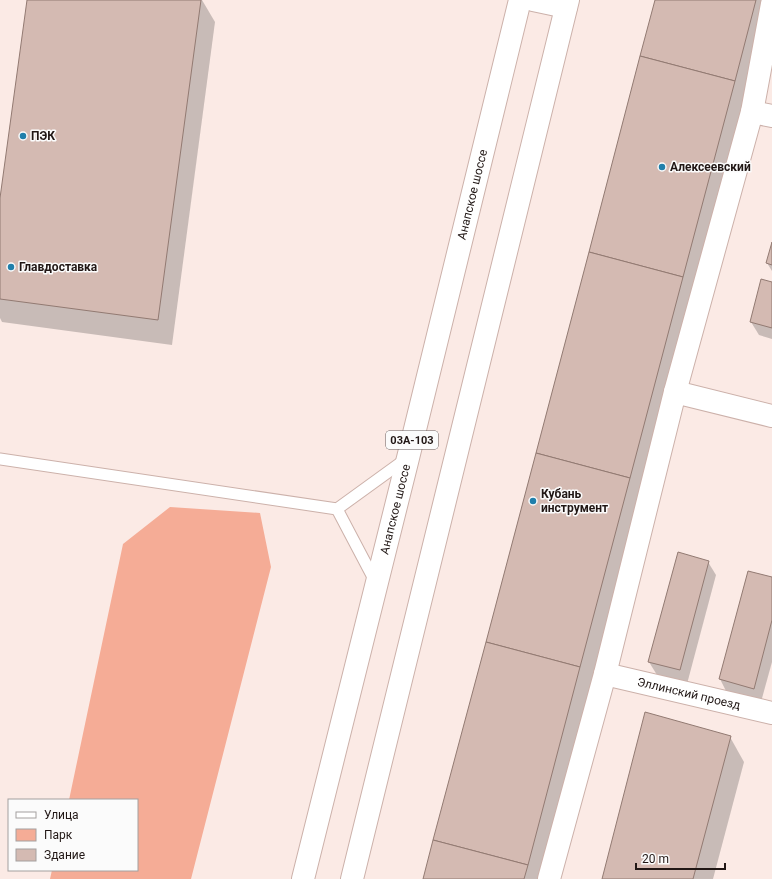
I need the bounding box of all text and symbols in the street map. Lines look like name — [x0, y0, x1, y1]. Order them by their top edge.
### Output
place label: ПЭК — [31, 129, 55, 143]
marker: ПЭК — [18, 131, 28, 141]
street label: Анапское шоссе — [455, 148, 490, 241]
place label: Алексеевский — [670, 160, 751, 174]
marker: Алексеевский — [657, 162, 667, 172]
place label: Главдоставка — [19, 260, 98, 274]
marker: Главдоставка — [6, 262, 16, 272]
road number: 03А-103 — [386, 431, 438, 449]
street label: Анапское шоссе — [377, 463, 413, 556]
place label: Кубань инструмент — [541, 487, 608, 515]
marker: Кубань инструмент — [528, 496, 538, 506]
street label: Эллинский проезд — [636, 675, 742, 712]
legend — [8, 799, 138, 871]
text: Улица — [44, 808, 79, 822]
text: Парк — [44, 828, 73, 842]
scale bar — [636, 845, 725, 871]
text: Здание — [44, 848, 85, 862]
text: 20 m — [642, 852, 669, 866]

